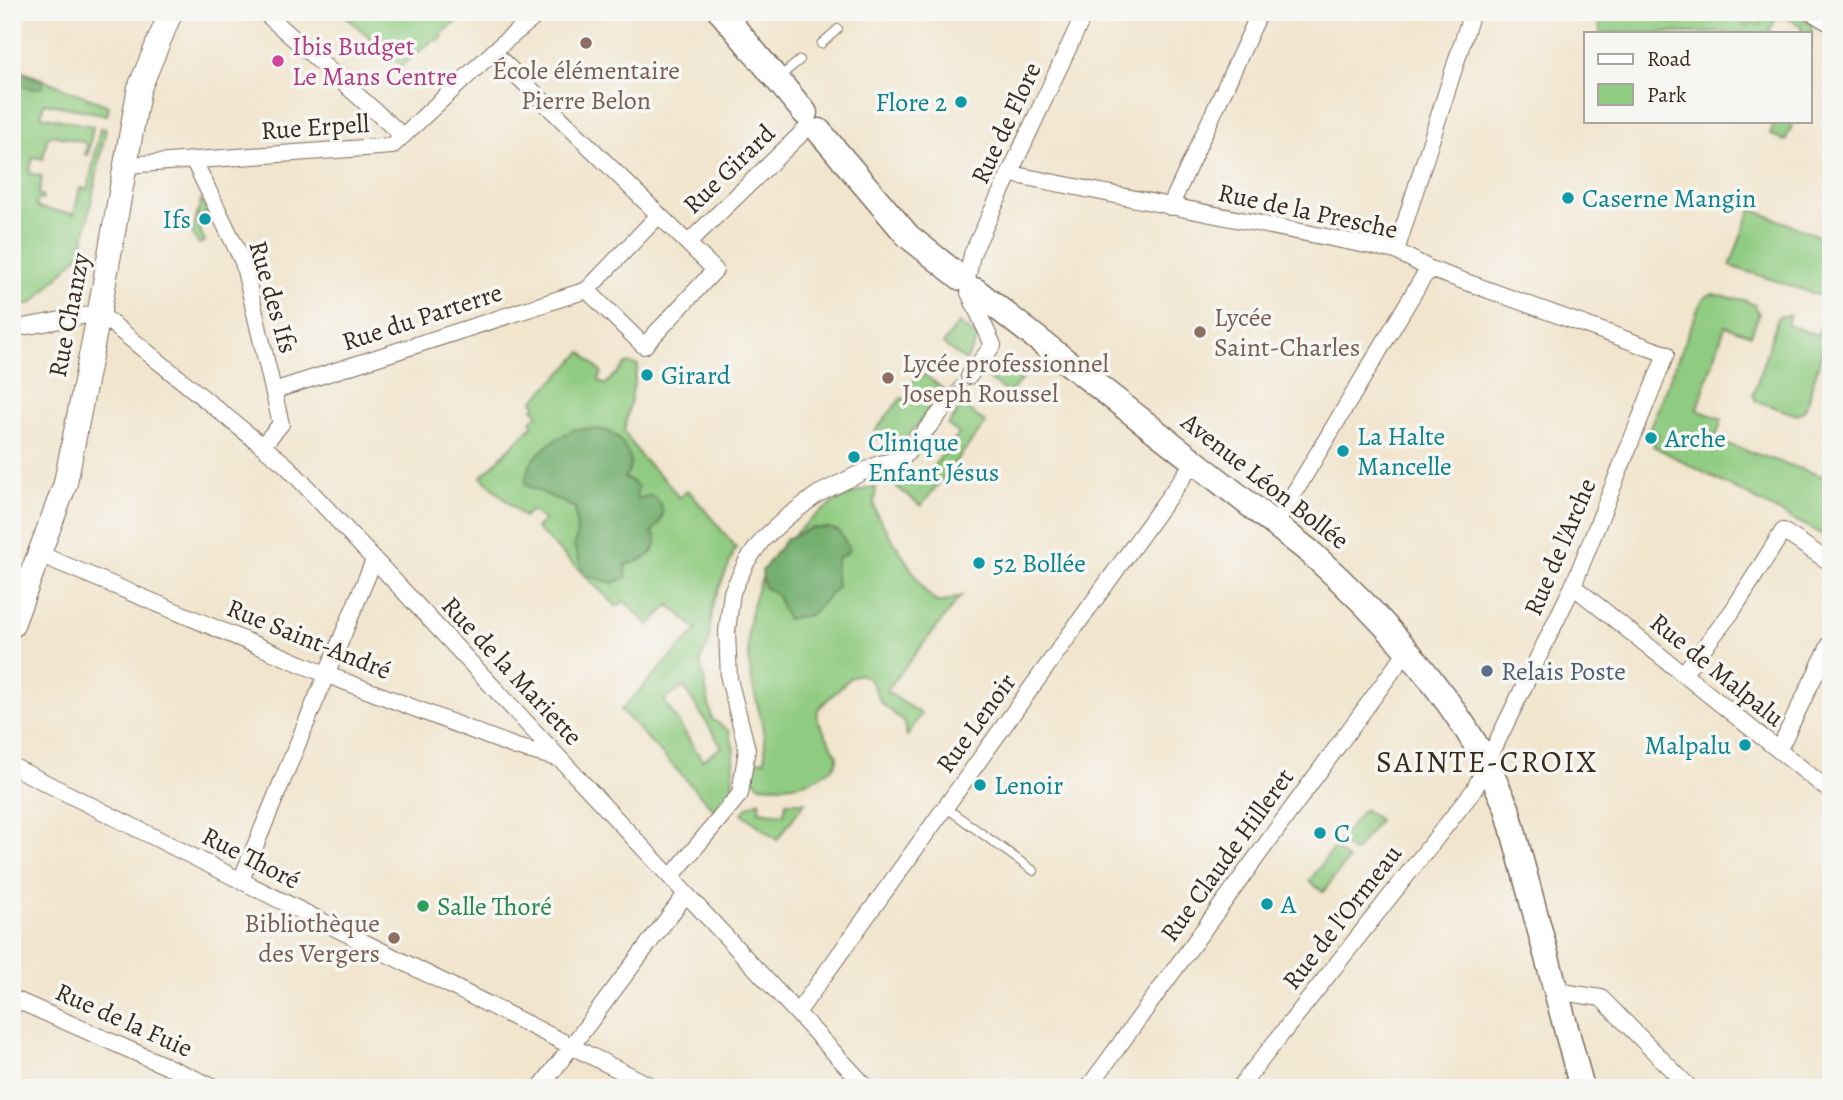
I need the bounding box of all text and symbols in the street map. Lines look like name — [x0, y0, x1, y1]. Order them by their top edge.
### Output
place label: Ibis Budget Le Mans Centre — [292, 29, 457, 94]
legend — [1584, 32, 1812, 122]
marker: École élémentaire Pierre Belon — [578, 35, 594, 51]
text: Road — [1647, 45, 1691, 73]
marker: Ibis Budget Le Mans Centre — [270, 53, 286, 69]
place label: École élémentaire Pierre Belon — [492, 53, 680, 118]
street label: Rue de Flore — [963, 56, 1049, 190]
text: Park — [1647, 81, 1687, 109]
place label: Flore 2 — [876, 85, 947, 120]
marker: Flore 2 — [953, 94, 969, 110]
street label: Rue Erpell — [260, 106, 370, 148]
street label: Rue Girard — [675, 116, 783, 222]
street label: Rue de la Presche — [1215, 175, 1401, 247]
place label: Caserne Mangin — [1582, 181, 1756, 216]
marker: Caserne Mangin — [1560, 190, 1576, 206]
place label: Ifs — [163, 202, 191, 237]
marker: Ifs — [197, 211, 213, 227]
street label: Rue des Ifs — [240, 237, 306, 357]
street label: Rue Chanzy — [40, 249, 98, 380]
street label: Rue du Parterre — [337, 275, 507, 359]
place label: Lycée Saint-Charles — [1214, 300, 1360, 365]
marker: Lycée Saint-Charles — [1192, 324, 1208, 340]
place label: Lycée professionnel Joseph Roussel — [902, 346, 1109, 411]
place label: Girard — [661, 358, 731, 393]
marker: Girard — [639, 367, 655, 383]
marker: Lycée professionnel Joseph Roussel — [880, 370, 896, 386]
street label: Avenue Léon Bollée — [1173, 404, 1356, 558]
place label: La Halte Mancelle — [1357, 419, 1452, 484]
place label: Arche — [1664, 421, 1726, 456]
place label: Clinique Enfant Jésus — [868, 425, 999, 490]
marker: Arche — [1643, 430, 1659, 446]
marker: La Halte Mancelle — [1335, 443, 1351, 459]
marker: Clinique Enfant Jésus — [846, 449, 862, 465]
street label: Rue de l'Arche — [1515, 473, 1605, 621]
place label: 52 Bollée — [993, 546, 1086, 581]
marker: 52 Bollée — [971, 555, 987, 571]
street label: Rue de la Mariette — [434, 589, 590, 753]
street label: Rue Saint-André — [222, 590, 396, 688]
street label: Rue de Malpalu — [1643, 605, 1792, 736]
place label: Relais Poste — [1501, 654, 1626, 689]
marker: Relais Poste — [1479, 663, 1495, 679]
street label: Rue Lenoir — [928, 666, 1024, 780]
place label: Malpalu — [1645, 728, 1732, 763]
marker: Malpalu — [1737, 737, 1753, 753]
district label: SAINTE-CROIX — [1376, 742, 1598, 782]
street label: Rue Claude Hilleret — [1152, 761, 1302, 949]
place label: Lenoir — [994, 768, 1063, 803]
marker: Lenoir — [972, 777, 988, 793]
place label: C — [1334, 816, 1350, 851]
street label: Rue Thoré — [196, 818, 306, 898]
marker: C — [1312, 825, 1328, 841]
street label: Rue de l'Ormeau — [1274, 837, 1410, 997]
place label: A — [1280, 887, 1297, 922]
place label: Salle Thoré — [437, 889, 552, 924]
marker: A — [1259, 896, 1275, 912]
marker: Salle Thoré — [415, 898, 431, 914]
place label: Bibliothèque des Vergers — [244, 906, 380, 971]
marker: Bibliothèque des Vergers — [386, 930, 402, 946]
street label: Rue de la Fuie — [50, 974, 198, 1066]

